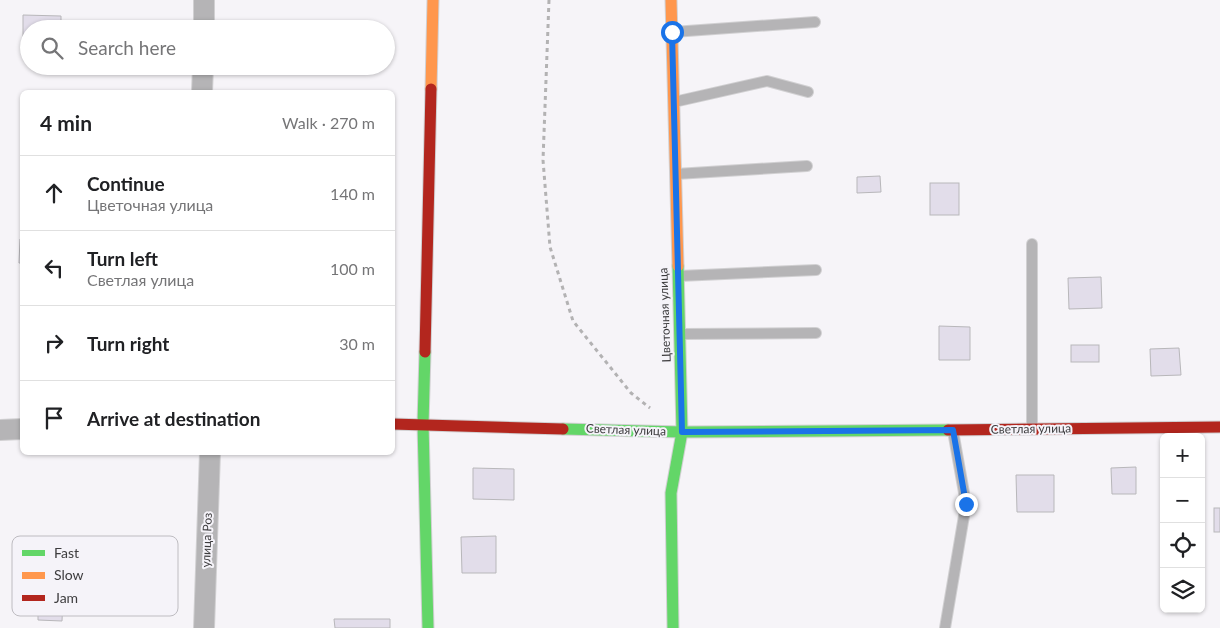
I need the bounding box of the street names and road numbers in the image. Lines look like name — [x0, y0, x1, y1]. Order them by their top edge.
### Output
street label: Цветочная улица — [655, 267, 674, 363]
street label: Светлая улица — [991, 420, 1071, 437]
street label: Светлая улица — [586, 421, 666, 438]
street label: улица Роз — [198, 512, 215, 568]

